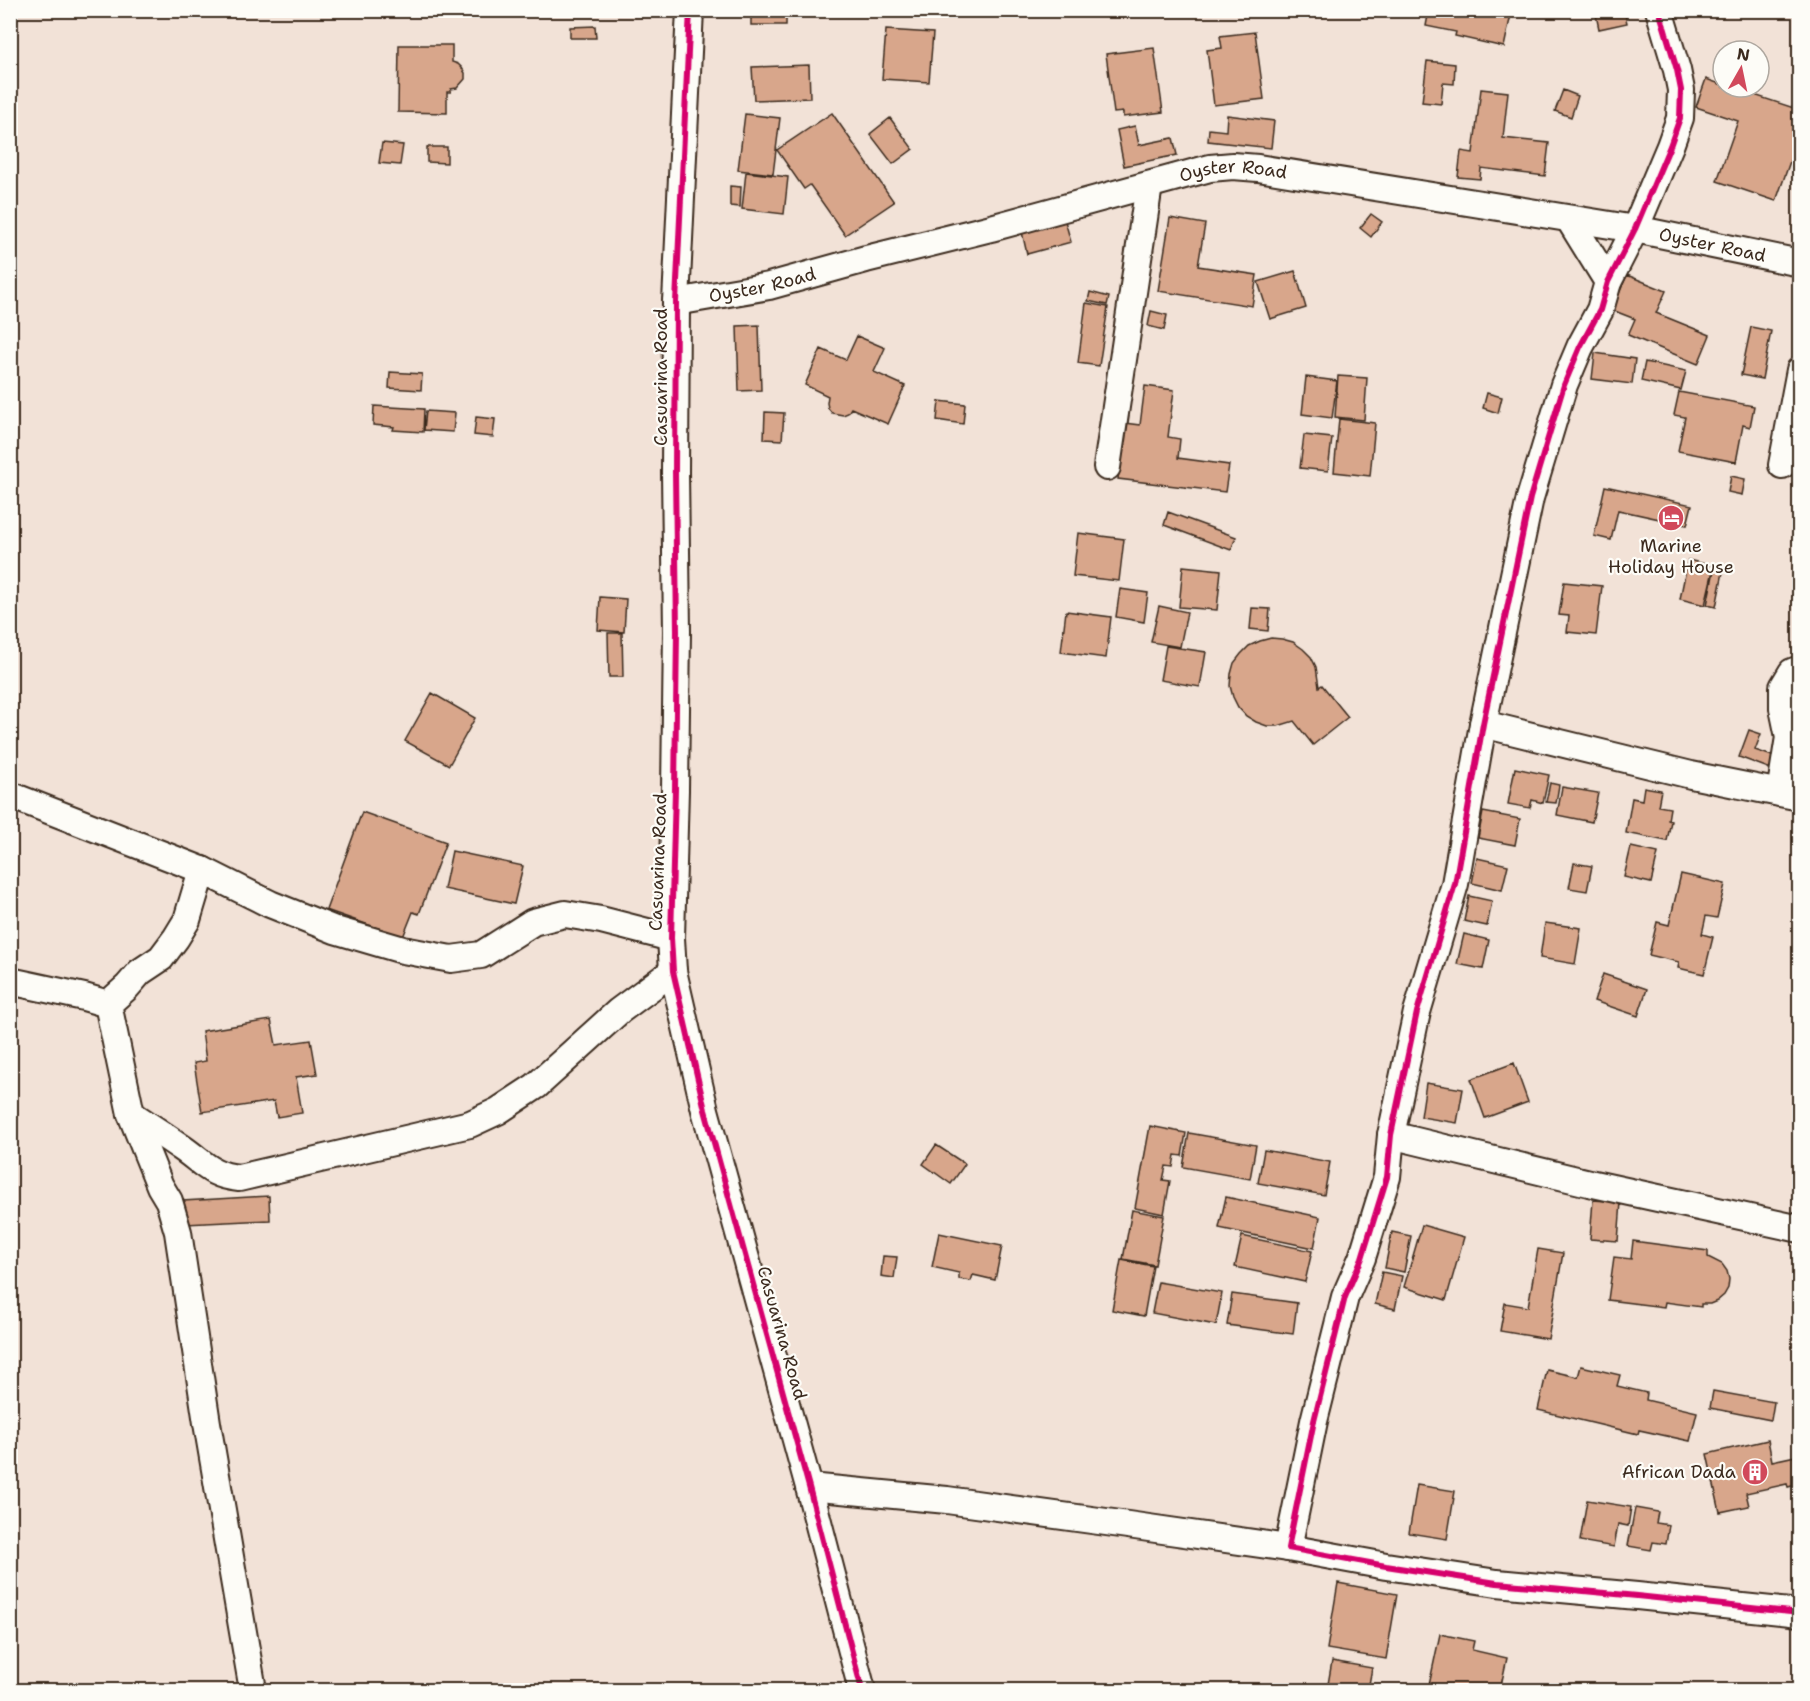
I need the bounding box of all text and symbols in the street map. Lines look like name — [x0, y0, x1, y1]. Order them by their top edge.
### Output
north arrow — [1711, 39, 1771, 99]
text: N — [1735, 43, 1751, 66]
street label: Oyster Road — [1177, 154, 1289, 188]
street label: Oyster Road — [1657, 222, 1768, 268]
street label: Oyster Road — [707, 262, 819, 308]
street label: Casuarina Road — [649, 308, 673, 446]
hotel icon: Marine Holiday House — [1656, 503, 1686, 533]
place label: Marine Holiday House — [1608, 534, 1734, 579]
street label: Casuarina Road — [644, 793, 672, 931]
street label: Casuarina Road — [751, 1263, 813, 1403]
building icon: African Dada — [1740, 1457, 1770, 1487]
place label: African Dada — [1622, 1460, 1736, 1484]

